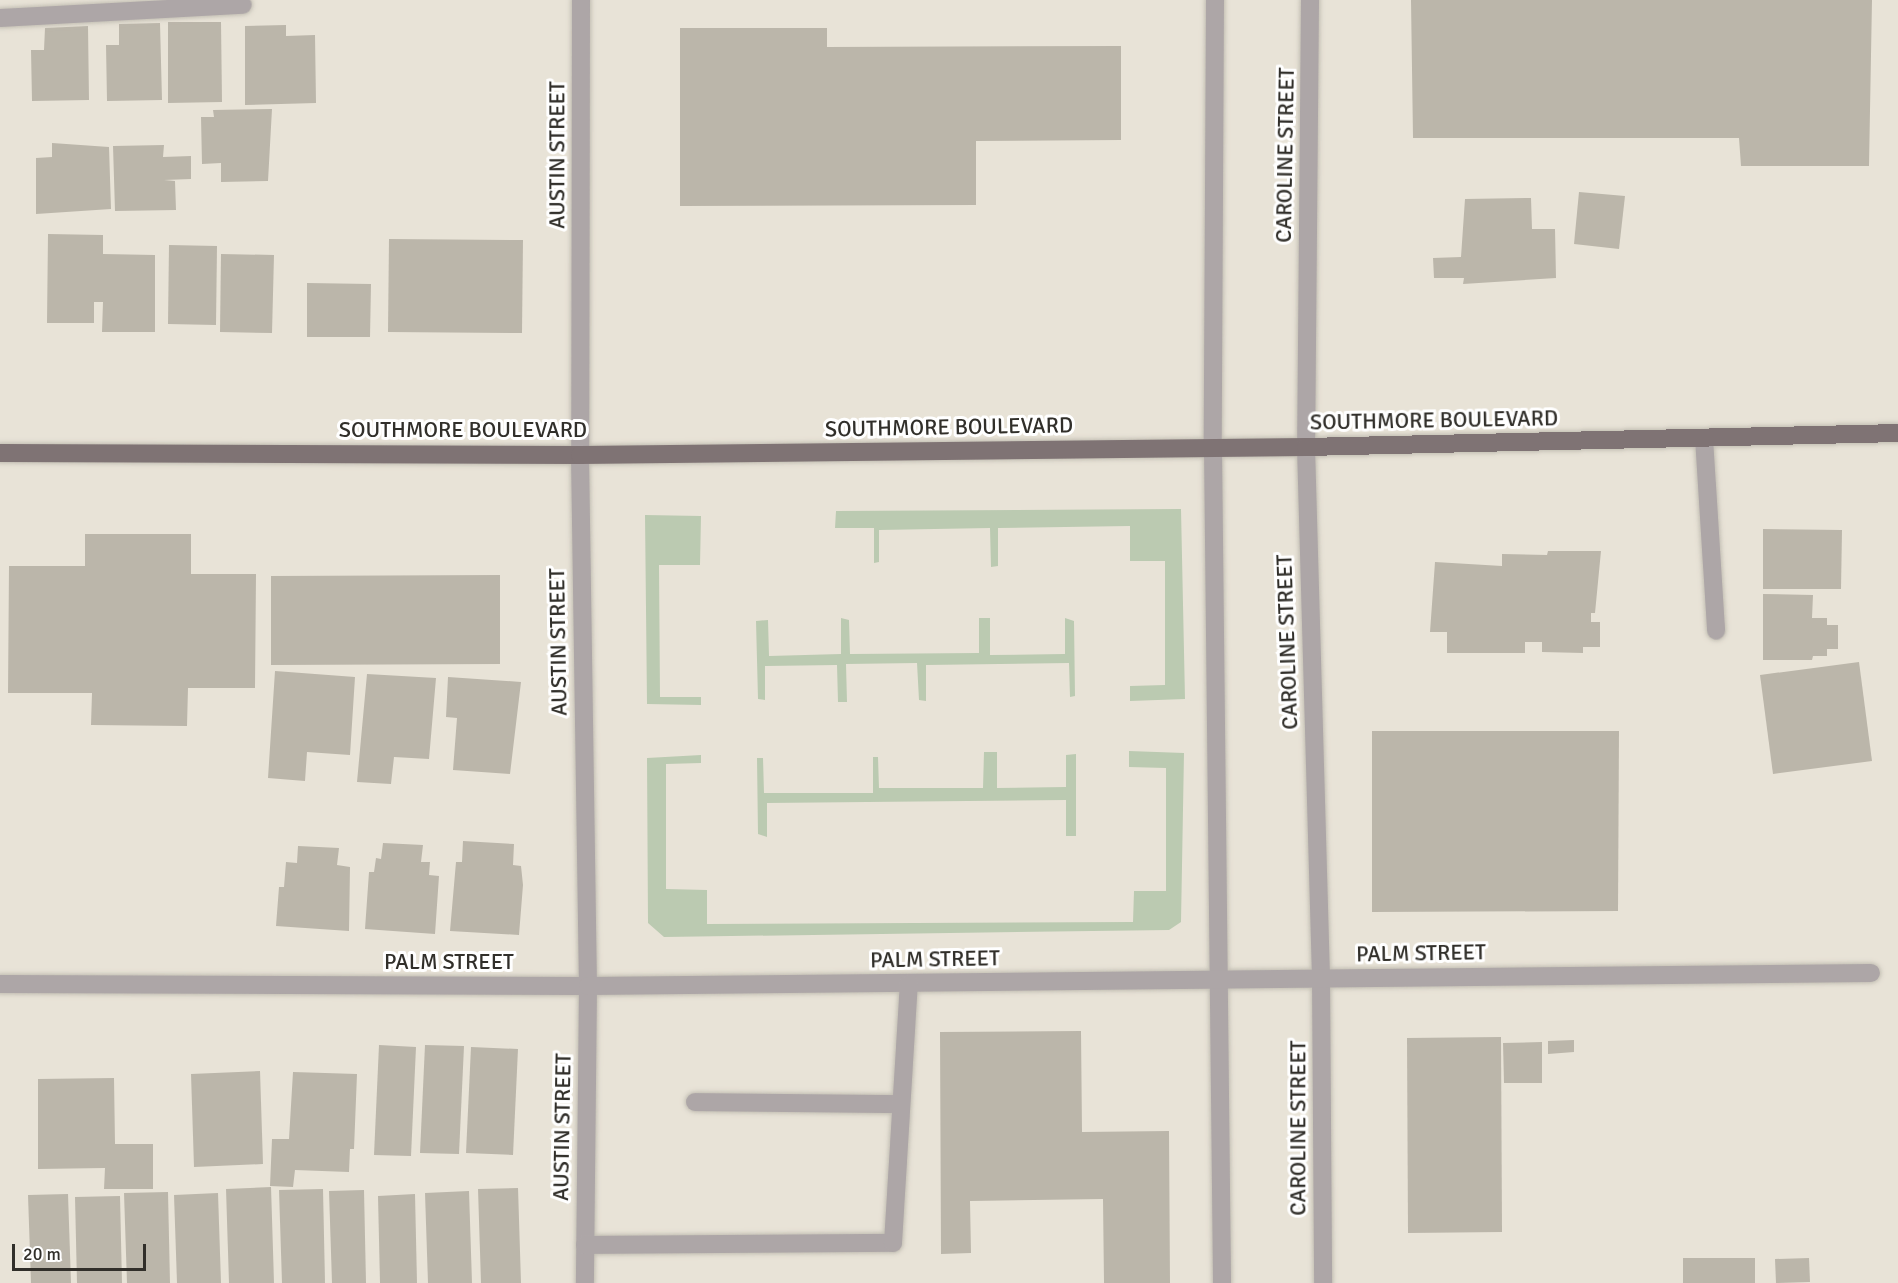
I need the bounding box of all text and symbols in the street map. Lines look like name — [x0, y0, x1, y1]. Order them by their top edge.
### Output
street label: CAROLINE STREET — [1270, 67, 1300, 243]
street label: AUSTIN STREET — [544, 81, 570, 229]
street label: SOUTHMORE BOULEVARD — [1310, 405, 1558, 435]
street label: SOUTHMORE BOULEVARD — [825, 412, 1073, 442]
street label: SOUTHMORE BOULEVARD — [339, 417, 587, 443]
street label: CAROLINE STREET — [1271, 554, 1303, 730]
street label: AUSTIN STREET — [544, 568, 572, 716]
street label: PALM STREET — [1356, 939, 1486, 967]
street label: PALM STREET — [870, 945, 1000, 973]
street label: PALM STREET — [384, 949, 514, 975]
street label: CAROLINE STREET — [1285, 1040, 1311, 1216]
street label: AUSTIN STREET — [548, 1053, 576, 1201]
scale bar — [15, 1232, 148, 1270]
text: 20 m — [23, 1243, 61, 1265]

